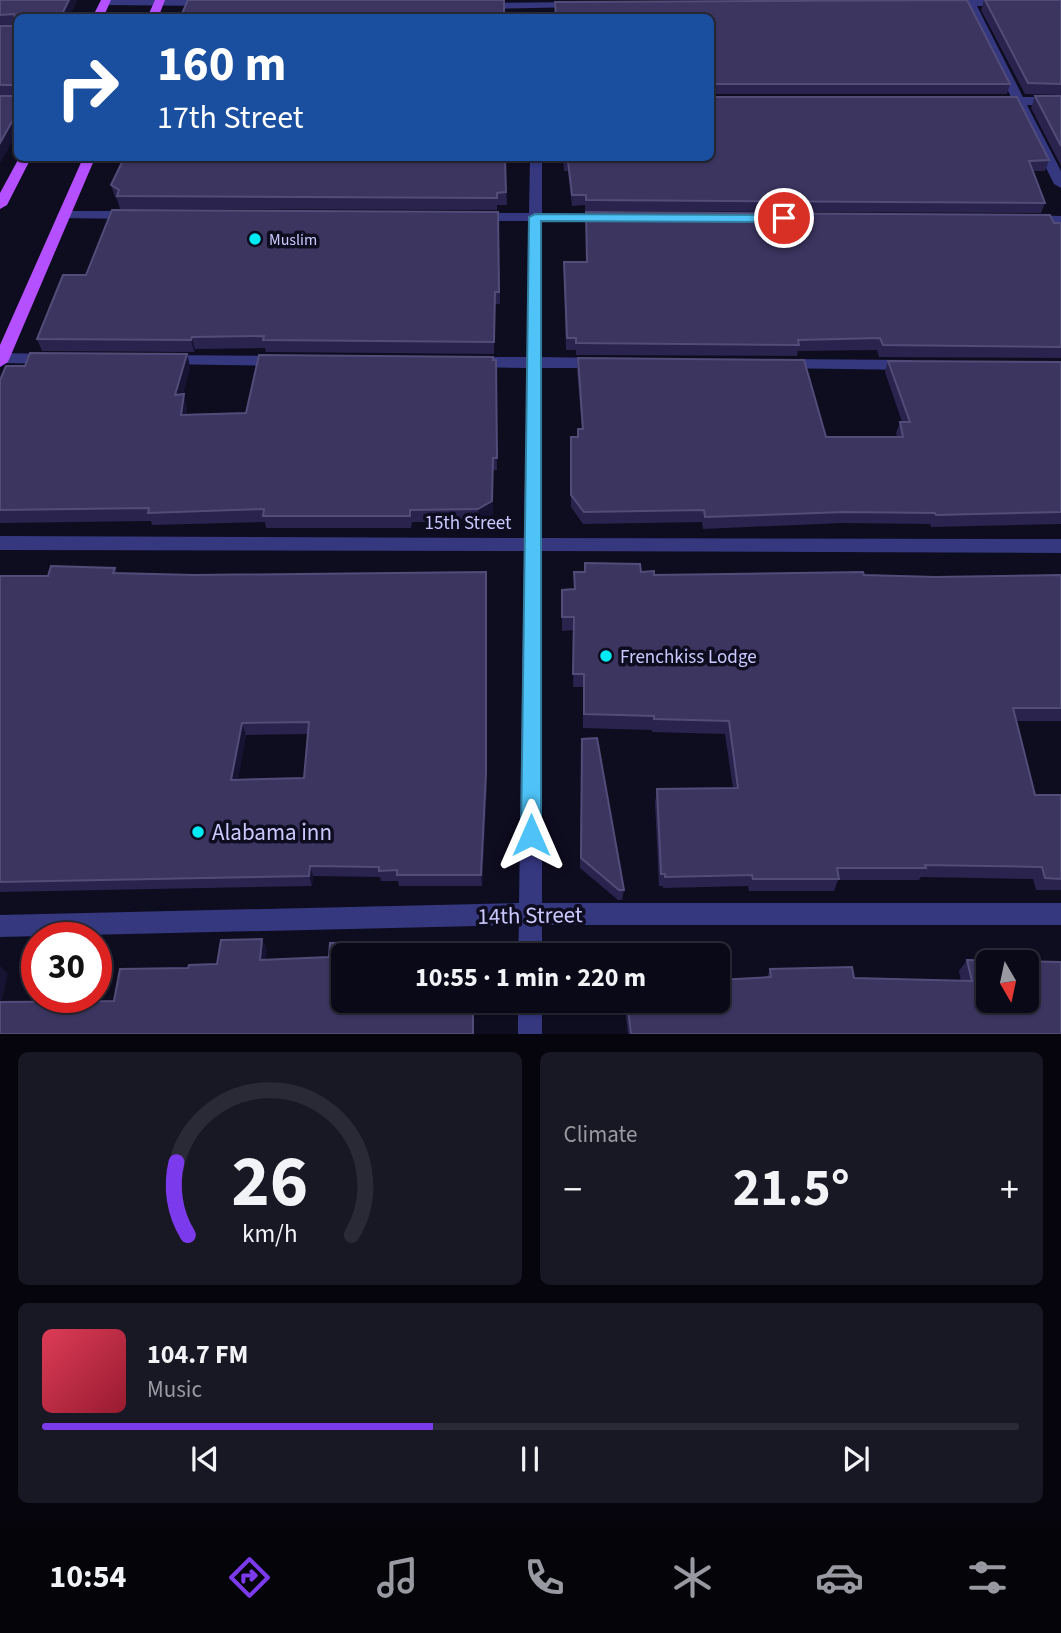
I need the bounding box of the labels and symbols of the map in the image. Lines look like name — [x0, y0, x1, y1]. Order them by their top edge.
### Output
pin — [754, 188, 814, 248]
place label: Muslim — [269, 229, 317, 251]
marker: Muslim — [247, 231, 263, 247]
street label: 15th Street — [424, 510, 512, 537]
place label: Frenchkiss Lodge — [620, 644, 757, 671]
marker: Frenchkiss Lodge — [598, 648, 614, 664]
position arrow — [494, 798, 568, 872]
place label: Alabama inn — [212, 816, 332, 849]
marker: Alabama inn — [190, 824, 206, 840]
street label: 14th Street — [477, 898, 583, 933]
speed limit sign: 30 — [21, 922, 112, 1013]
north arrow — [976, 950, 1040, 1013]

